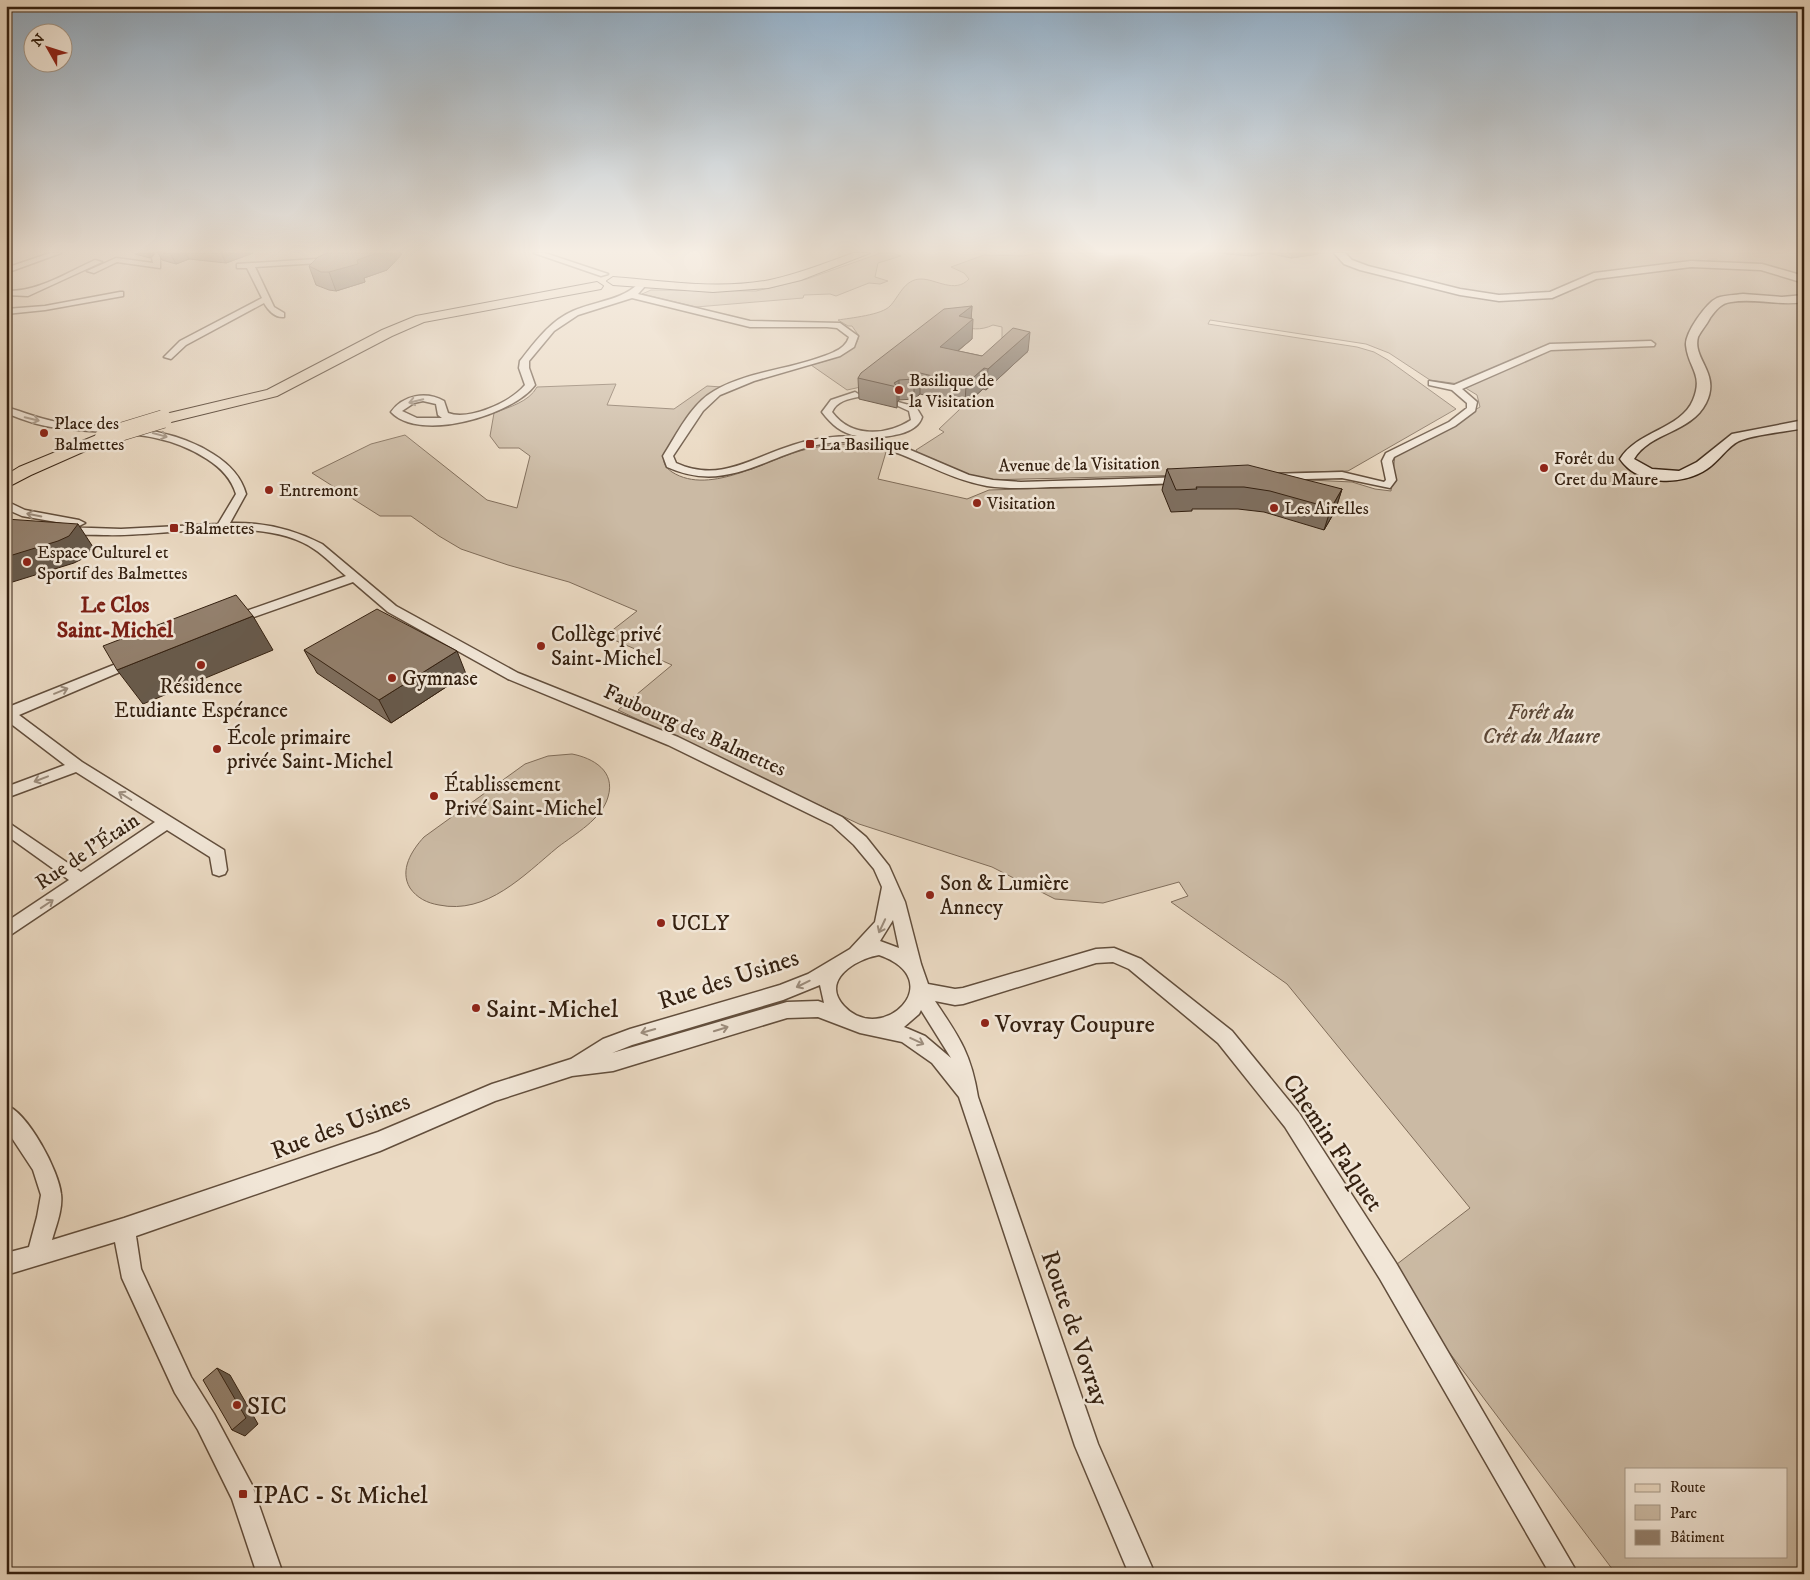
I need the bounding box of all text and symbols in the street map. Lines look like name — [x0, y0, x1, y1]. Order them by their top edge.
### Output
north arrow — [22, 22, 72, 72]
text: N — [28, 30, 50, 51]
place label: Basilique de la Visitation — [909, 370, 995, 413]
marker: Basilique de la Visitation — [893, 384, 905, 396]
one-way arrow — [408, 396, 424, 406]
place label: Place des Balmettes — [54, 413, 124, 456]
one-way arrow — [24, 415, 40, 424]
marker: Place des Balmettes — [38, 427, 50, 439]
one-way arrow — [151, 431, 167, 440]
place label: La Basilique — [820, 434, 909, 456]
marker: La Basilique — [804, 438, 816, 450]
place label: Forêt du Cret du Maure — [1554, 448, 1658, 491]
street label: Avenue de la Visitation — [998, 453, 1161, 477]
marker: Forêt du Cret du Maure — [1538, 462, 1550, 474]
place label: Entremont — [279, 480, 358, 502]
marker: Entremont — [263, 484, 275, 496]
place label: Visitation — [986, 493, 1056, 515]
marker: Visitation — [971, 497, 983, 509]
place label: Les Airelles — [1284, 498, 1369, 520]
marker: Les Airelles — [1268, 502, 1280, 514]
one-way arrow — [27, 510, 43, 519]
place label: Balmettes — [184, 518, 254, 540]
marker: Balmettes — [168, 522, 180, 534]
place label: Espace Culturel et Sportif des Balmettes — [37, 542, 188, 585]
marker: Espace Culturel et Sportif des Balmettes — [21, 556, 33, 568]
district label: Le Clos Saint-Michel — [57, 592, 174, 644]
place label: Collège privé Saint-Michel — [551, 622, 663, 672]
marker: Collège privé Saint-Michel — [535, 640, 547, 652]
marker: Résidence Etudiante Espérance — [195, 659, 207, 671]
place label: Gymnase — [402, 666, 478, 692]
marker: Gymnase — [386, 672, 398, 684]
place label: Résidence Etudiante Espérance — [114, 674, 288, 724]
street label: Faubourg des Balmettes — [599, 679, 790, 783]
one-way arrow — [53, 685, 68, 695]
park label: Forêt du Crêt du Maure — [1482, 700, 1601, 750]
place label: École primaire privée Saint-Michel — [226, 724, 394, 775]
marker: École primaire privée Saint-Michel — [211, 743, 223, 755]
place label: Établissement Privé Saint-Michel — [444, 771, 604, 822]
one-way arrow — [34, 775, 50, 784]
marker: Établissement Privé Saint-Michel — [428, 790, 440, 802]
one-way arrow — [119, 791, 133, 801]
street label: Rue de l'Étain — [30, 807, 144, 896]
place label: Son & Lumière Annecy — [940, 871, 1069, 921]
marker: Son & Lumière Annecy — [924, 889, 936, 901]
one-way arrow — [39, 899, 53, 909]
place label: UCLY — [671, 911, 730, 937]
marker: UCLY — [655, 917, 667, 929]
one-way arrow — [876, 918, 886, 933]
street label: Rue des Usines — [654, 942, 803, 1017]
one-way arrow — [796, 980, 811, 989]
place label: Saint-Michel — [486, 994, 619, 1025]
marker: Saint-Michel — [470, 1002, 482, 1014]
place label: Vovray Coupure — [994, 1009, 1155, 1040]
marker: Vovray Coupure — [979, 1017, 991, 1029]
one-way arrow — [712, 1023, 728, 1033]
one-way arrow — [640, 1027, 656, 1037]
one-way arrow — [910, 1036, 925, 1046]
street label: Chemin Falquet — [1275, 1068, 1390, 1217]
street label: Rue des Usines — [267, 1086, 414, 1167]
street label: Route de Vovray — [1034, 1247, 1116, 1410]
place label: SIC — [247, 1391, 287, 1422]
marker: SIC — [231, 1399, 243, 1411]
legend — [1625, 1468, 1788, 1558]
text: Route — [1670, 1478, 1705, 1497]
place label: IPAC - St Michel — [253, 1480, 428, 1511]
marker: IPAC - St Michel — [237, 1488, 249, 1500]
text: Parc — [1670, 1504, 1698, 1523]
text: Bâtiment — [1670, 1528, 1725, 1547]

